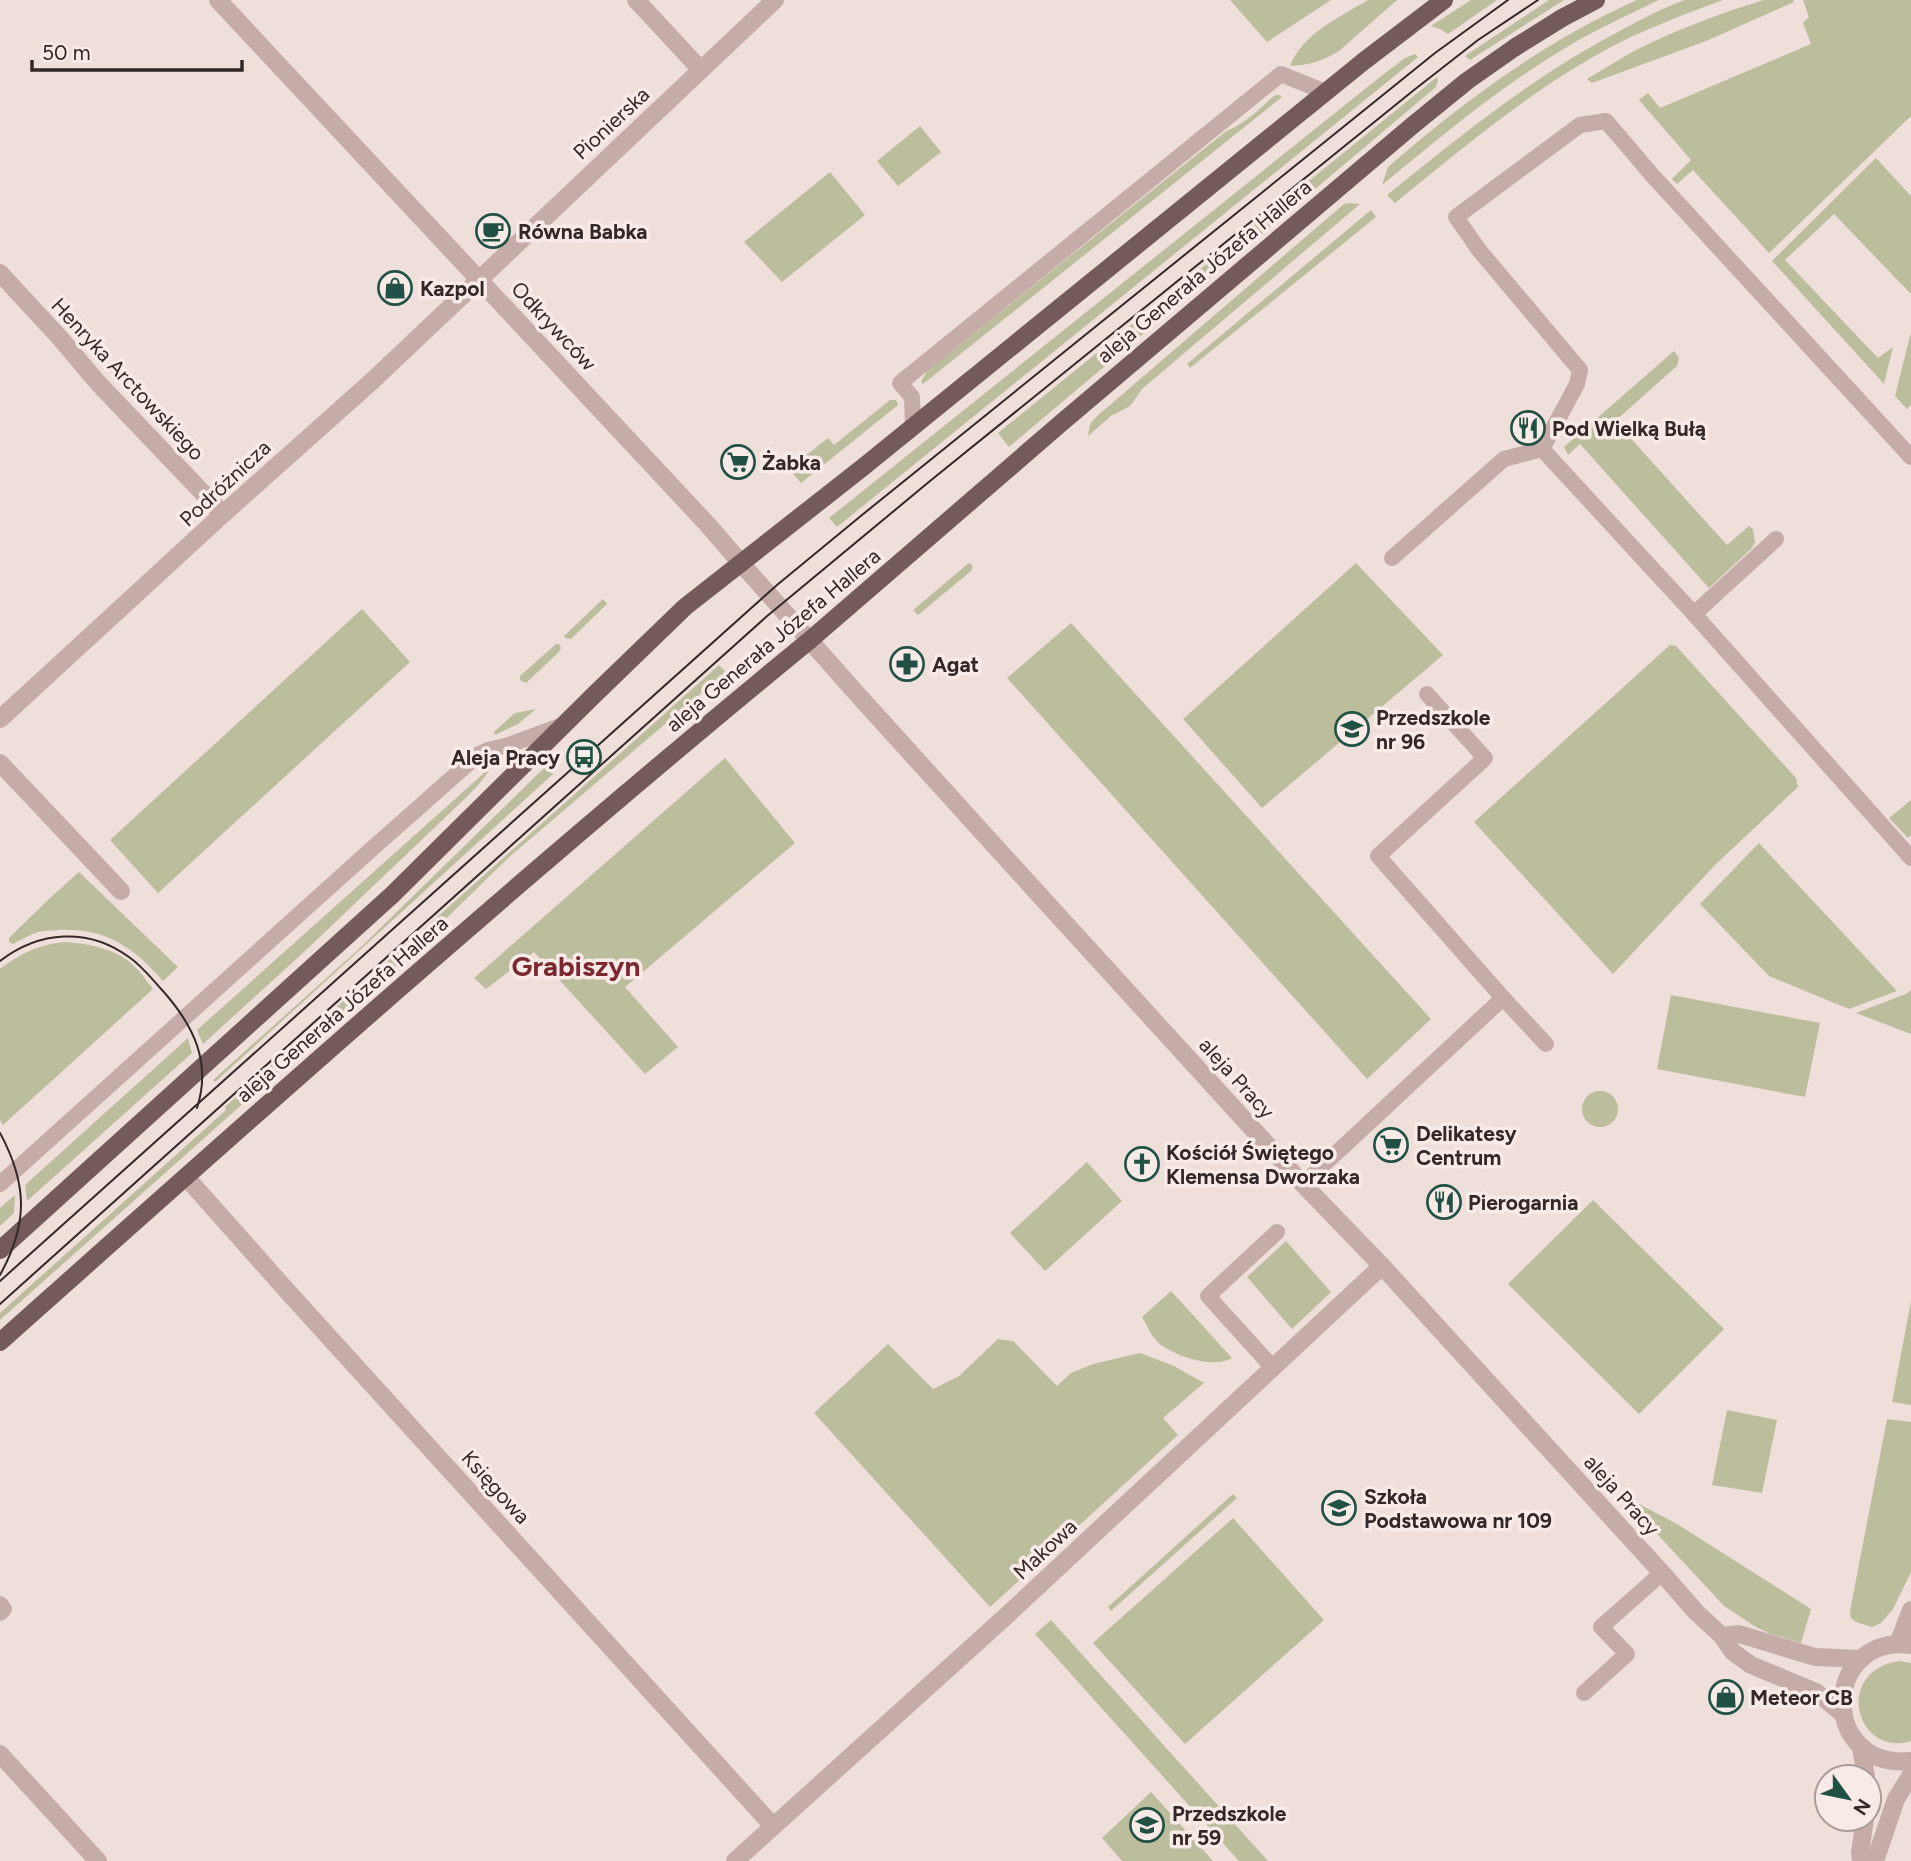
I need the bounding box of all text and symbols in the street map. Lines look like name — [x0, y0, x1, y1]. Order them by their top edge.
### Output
scale bar — [32, 28, 242, 72]
text: 50 m — [42, 40, 91, 65]
street label: Pionierska — [568, 82, 654, 164]
street label: aleja Generała Józefa Hallera — [1092, 174, 1316, 368]
cafe icon: Równa Babka — [474, 212, 512, 250]
place label: Równa Babka — [518, 219, 647, 244]
shop icon: Kazpol — [376, 269, 414, 307]
place label: Kazpol — [420, 276, 485, 301]
street label: Odkrywców — [506, 276, 602, 376]
street label: Henryka Arctowskiego — [46, 293, 210, 465]
restaurant icon: Pod Wielką Bułą — [1509, 409, 1547, 447]
place label: Pod Wielką Bułą — [1552, 416, 1706, 441]
street label: Podróżnicza — [174, 435, 276, 531]
supermarket icon: Żabka — [719, 443, 757, 481]
place label: Żabka — [762, 450, 821, 475]
street label: aleja Generała Józefa Hallera — [661, 543, 885, 737]
pharmacy icon: Agat — [888, 645, 926, 683]
place label: Agat — [932, 652, 979, 677]
place label: Przedszkole nr 96 — [1376, 705, 1491, 754]
school or university icon: Przedszkole nr 96 — [1333, 710, 1371, 748]
bus stop icon: Aleja Pracy — [565, 738, 603, 776]
place label: Aleja Pracy — [451, 745, 561, 770]
street label: aleja Generała Józefa Hallera — [231, 910, 453, 1108]
district label: Grabiszyn — [512, 949, 640, 983]
street label: aleja Pracy — [1194, 1032, 1280, 1124]
place label: Delikatesy Centrum — [1416, 1121, 1518, 1170]
supermarket icon: Delikatesy Centrum — [1372, 1126, 1410, 1164]
place label: Kościół Świętego Klemensa Dworzaka — [1166, 1140, 1360, 1189]
church icon: Kościół Świętego Klemensa Dworzaka — [1123, 1145, 1161, 1183]
restaurant icon: Pierogarnia — [1425, 1183, 1463, 1221]
place label: Pierogarnia — [1468, 1190, 1578, 1215]
street label: Księgowa — [457, 1445, 535, 1529]
street label: aleja Pracy — [1579, 1449, 1665, 1541]
place label: Szkoła Podstawowa nr 109 — [1364, 1484, 1552, 1533]
school or university icon: Szkoła Podstawowa nr 109 — [1320, 1489, 1358, 1527]
street label: Makowa — [1008, 1514, 1082, 1584]
shop icon: Meteor CB — [1707, 1678, 1745, 1716]
place label: Meteor CB — [1750, 1685, 1853, 1710]
north arrow — [1813, 1763, 1883, 1833]
text: N — [1848, 1795, 1875, 1819]
place label: Przedszkole nr 59 — [1172, 1801, 1287, 1850]
school or university icon: Przedszkole nr 59 — [1128, 1806, 1166, 1844]

